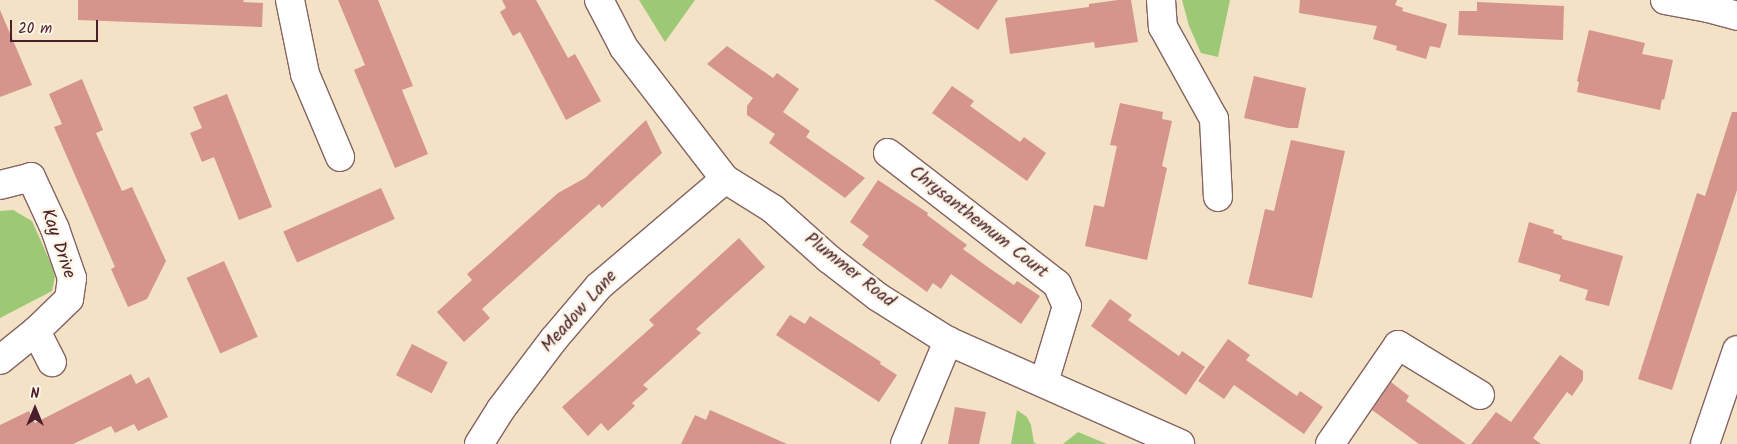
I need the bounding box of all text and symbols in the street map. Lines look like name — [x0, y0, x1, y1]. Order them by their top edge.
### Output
scale bar — [12, 10, 100, 42]
text: 20 m — [18, 17, 52, 41]
street label: Chrysanthemum Court — [904, 162, 1052, 284]
street label: Kay Drive — [35, 206, 79, 282]
street label: Plummer Road — [799, 229, 899, 313]
street label: Meadow Lane — [537, 266, 623, 358]
text: N — [31, 383, 39, 405]
north arrow — [10, 384, 60, 434]

